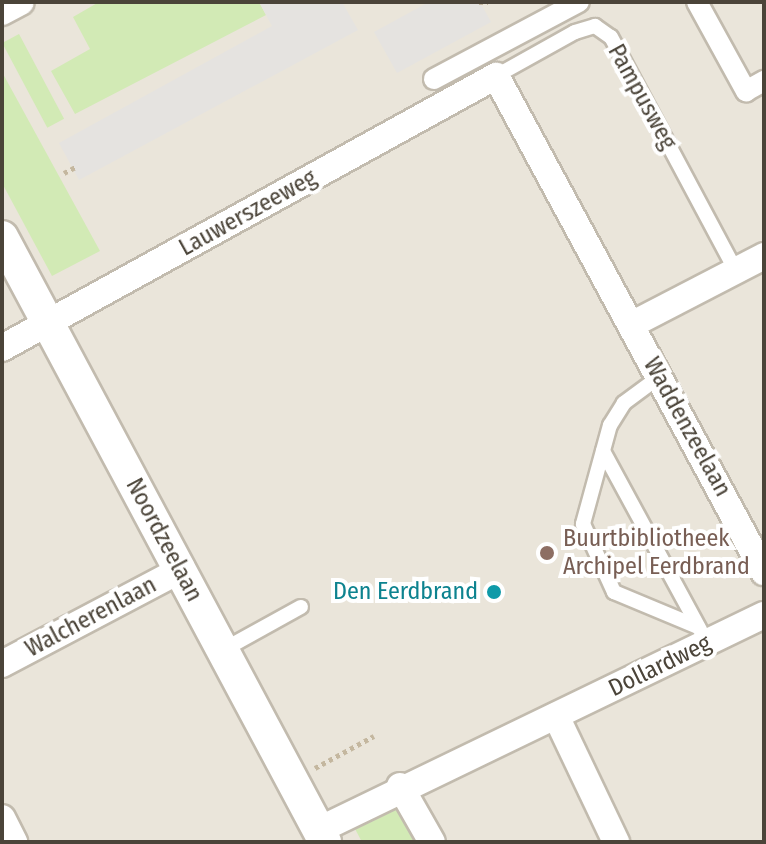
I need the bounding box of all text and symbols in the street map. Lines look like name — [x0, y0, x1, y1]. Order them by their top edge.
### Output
street label: Pampusweg — [601, 39, 683, 155]
street label: Lauwerszeeweg — [174, 163, 322, 263]
street label: Waddenzeelaan — [637, 352, 737, 502]
street label: Noordzeelaan — [119, 473, 209, 607]
place label: Buurtbibliotheek Archipel Eerdbrand — [563, 525, 750, 581]
marker: Buurtbibliotheek Archipel Eerdbrand — [538, 544, 556, 562]
street label: Walcherenlaan — [21, 570, 161, 664]
place label: Den Eerdbrand — [333, 578, 478, 606]
marker: Den Eerdbrand — [485, 583, 503, 601]
street label: Dollardweg — [604, 629, 716, 703]

